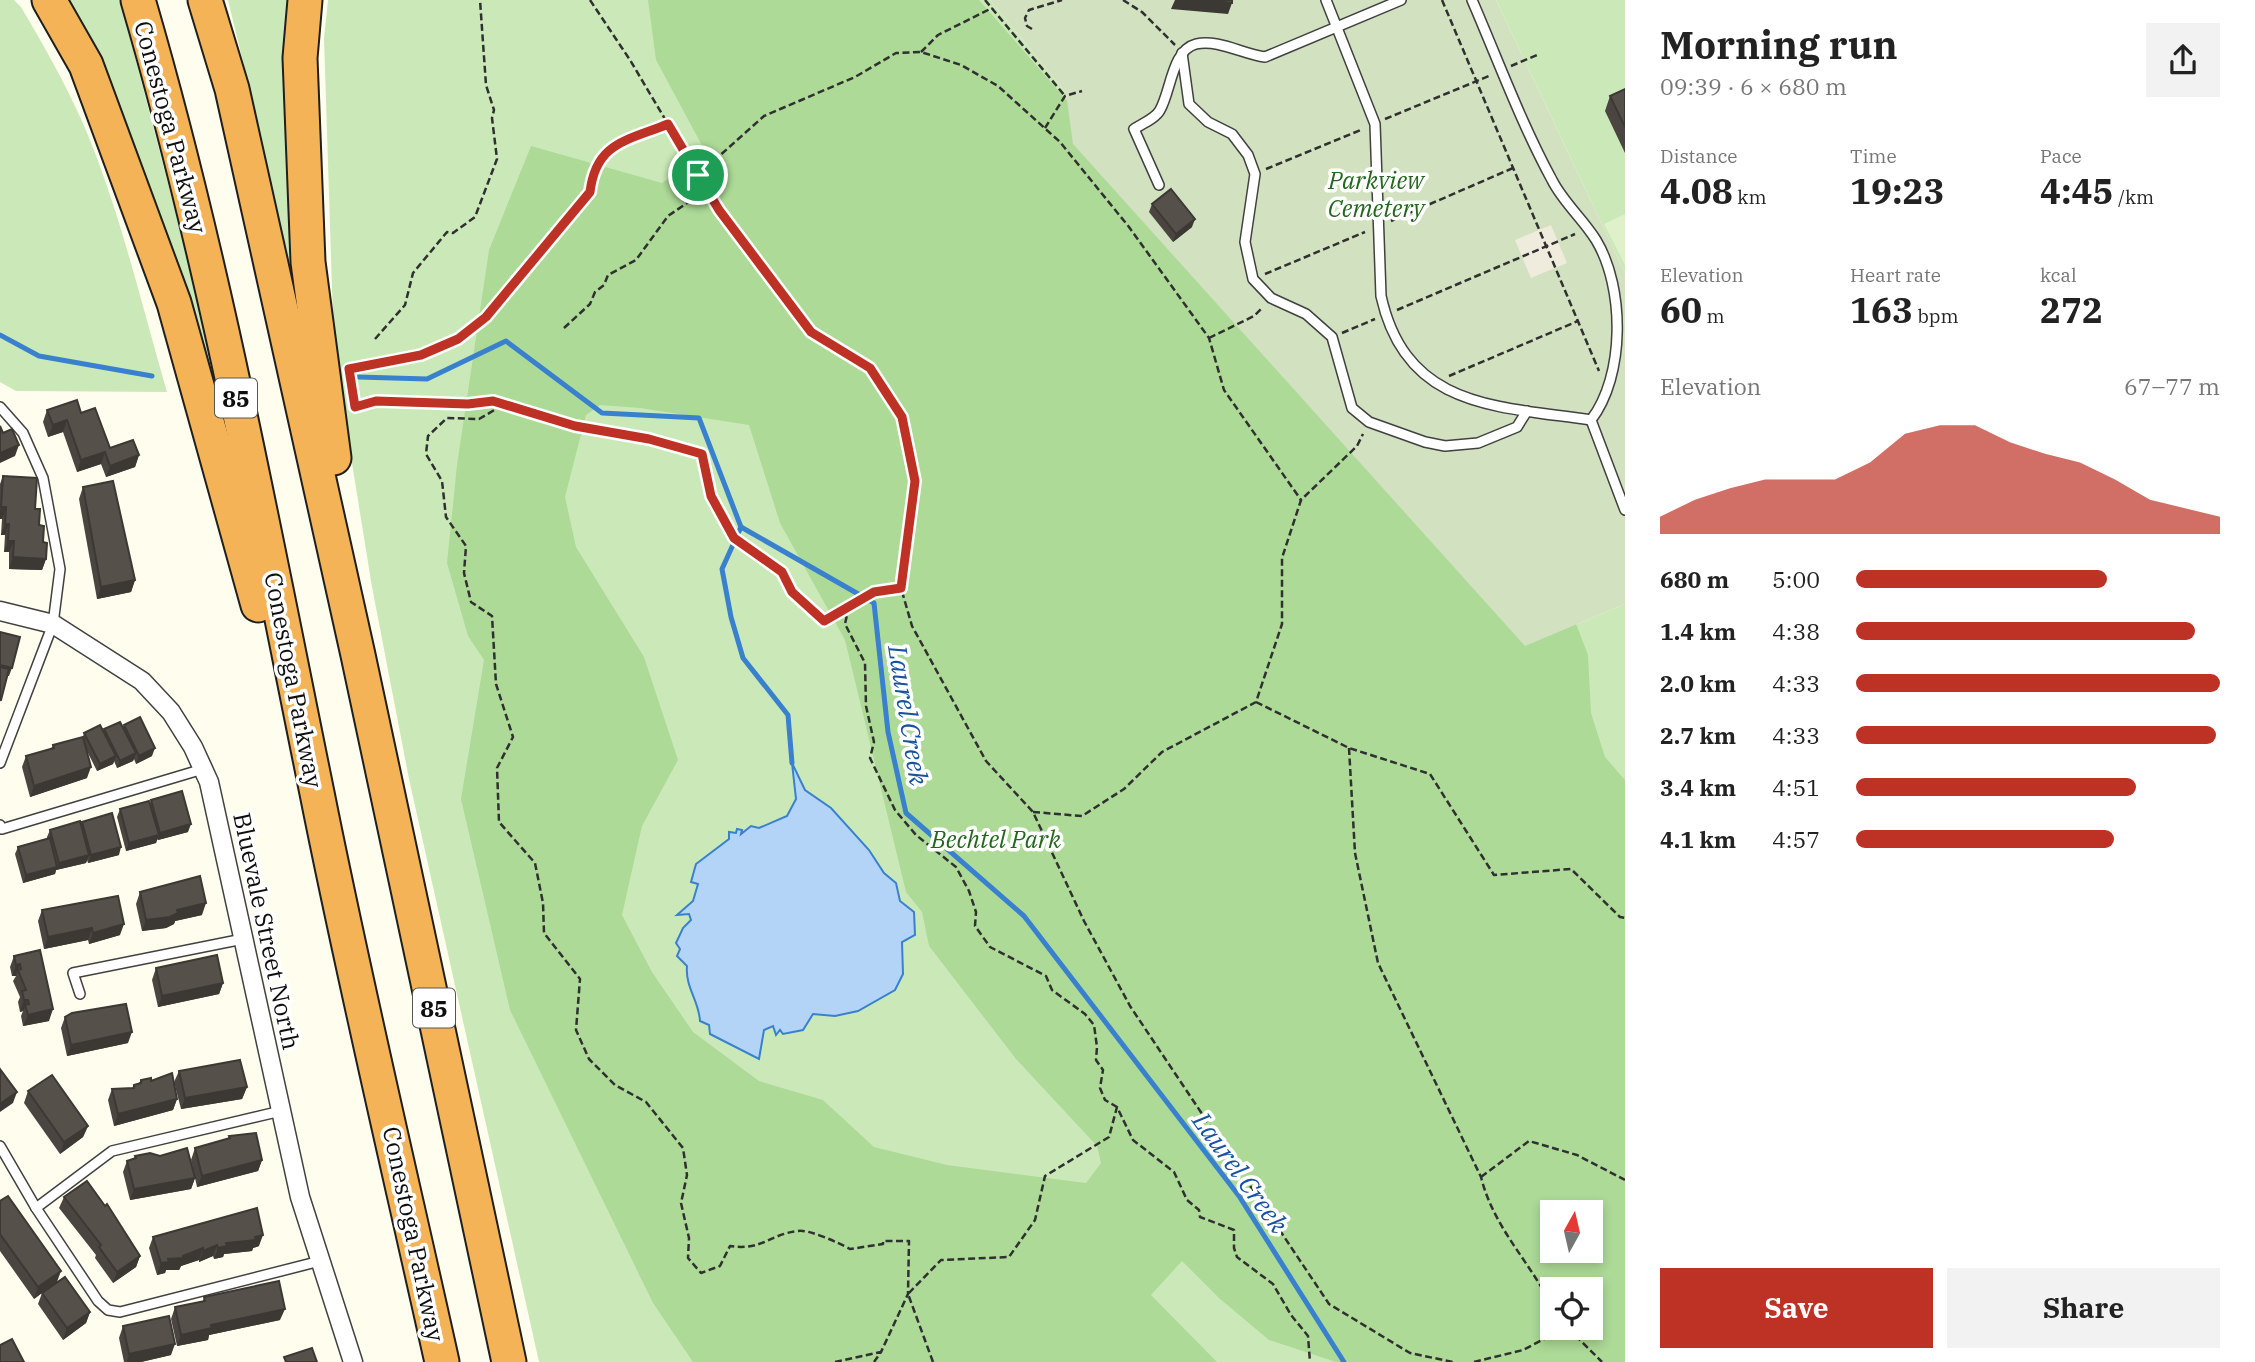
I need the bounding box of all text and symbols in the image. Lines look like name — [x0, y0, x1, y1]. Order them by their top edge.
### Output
street label: Conestoga Parkway — [127, 17, 215, 237]
text: Morning run — [1660, 20, 1898, 69]
button: share — [2146, 23, 2220, 97]
text: 09:39 · 6 × 680 m — [1660, 71, 1847, 101]
text: Distance — [1660, 144, 1738, 168]
text: Time — [1850, 144, 1897, 168]
text: Pace — [2040, 144, 2082, 168]
pin — [668, 145, 728, 205]
icon: arrive — [679, 156, 717, 194]
park label: Parkview Cemetery — [1327, 164, 1426, 224]
text: 4.08 — [1660, 168, 1733, 214]
text: 19:23 — [1850, 168, 1945, 214]
text: 4:45 — [2040, 168, 2114, 214]
text: km — [1733, 185, 1767, 209]
text: /km — [2114, 185, 2154, 209]
text: Elevation — [1660, 263, 1744, 287]
text: Heart rate — [1850, 263, 1941, 287]
text: kcal — [2040, 263, 2077, 287]
text: 60 — [1660, 287, 1702, 333]
text: 163 — [1850, 287, 1913, 333]
text: 272 — [2040, 287, 2103, 333]
text: m — [1702, 304, 1725, 328]
text: bpm — [1913, 304, 1959, 328]
text: Elevation — [1660, 371, 1761, 401]
text: 67–77 m — [2124, 371, 2220, 401]
road number: 85 — [215, 378, 257, 418]
text: 680 m — [1660, 564, 1729, 594]
text: 5:00 — [1772, 564, 1820, 594]
street label: Conestoga Parkway — [257, 570, 331, 791]
text: 1.4 km — [1660, 616, 1736, 646]
text: 4:38 — [1772, 616, 1820, 646]
water label: Laurel Creek — [881, 641, 937, 788]
text: 2.0 km — [1660, 668, 1736, 698]
text: 4:33 — [1772, 668, 1820, 698]
text: 2.7 km — [1660, 720, 1736, 750]
text: 4:33 — [1772, 720, 1820, 750]
text: 3.4 km — [1660, 772, 1736, 802]
text: 4:51 — [1772, 772, 1820, 802]
street label: Bluevale Street North — [226, 809, 308, 1053]
park label: Bechtel Park — [930, 823, 1061, 855]
text: 4.1 km — [1660, 824, 1736, 854]
text: 4:57 — [1772, 824, 1820, 854]
road number: 85 — [413, 988, 455, 1028]
water label: Laurel Creek — [1185, 1104, 1296, 1239]
street label: Conestoga Parkway — [376, 1124, 452, 1345]
north arrow — [1540, 1200, 1603, 1264]
map controls — [1540, 1200, 1603, 1340]
button: Save — [1660, 1268, 1933, 1348]
button: Share — [1947, 1268, 2220, 1348]
button: locate — [1540, 1277, 1603, 1340]

